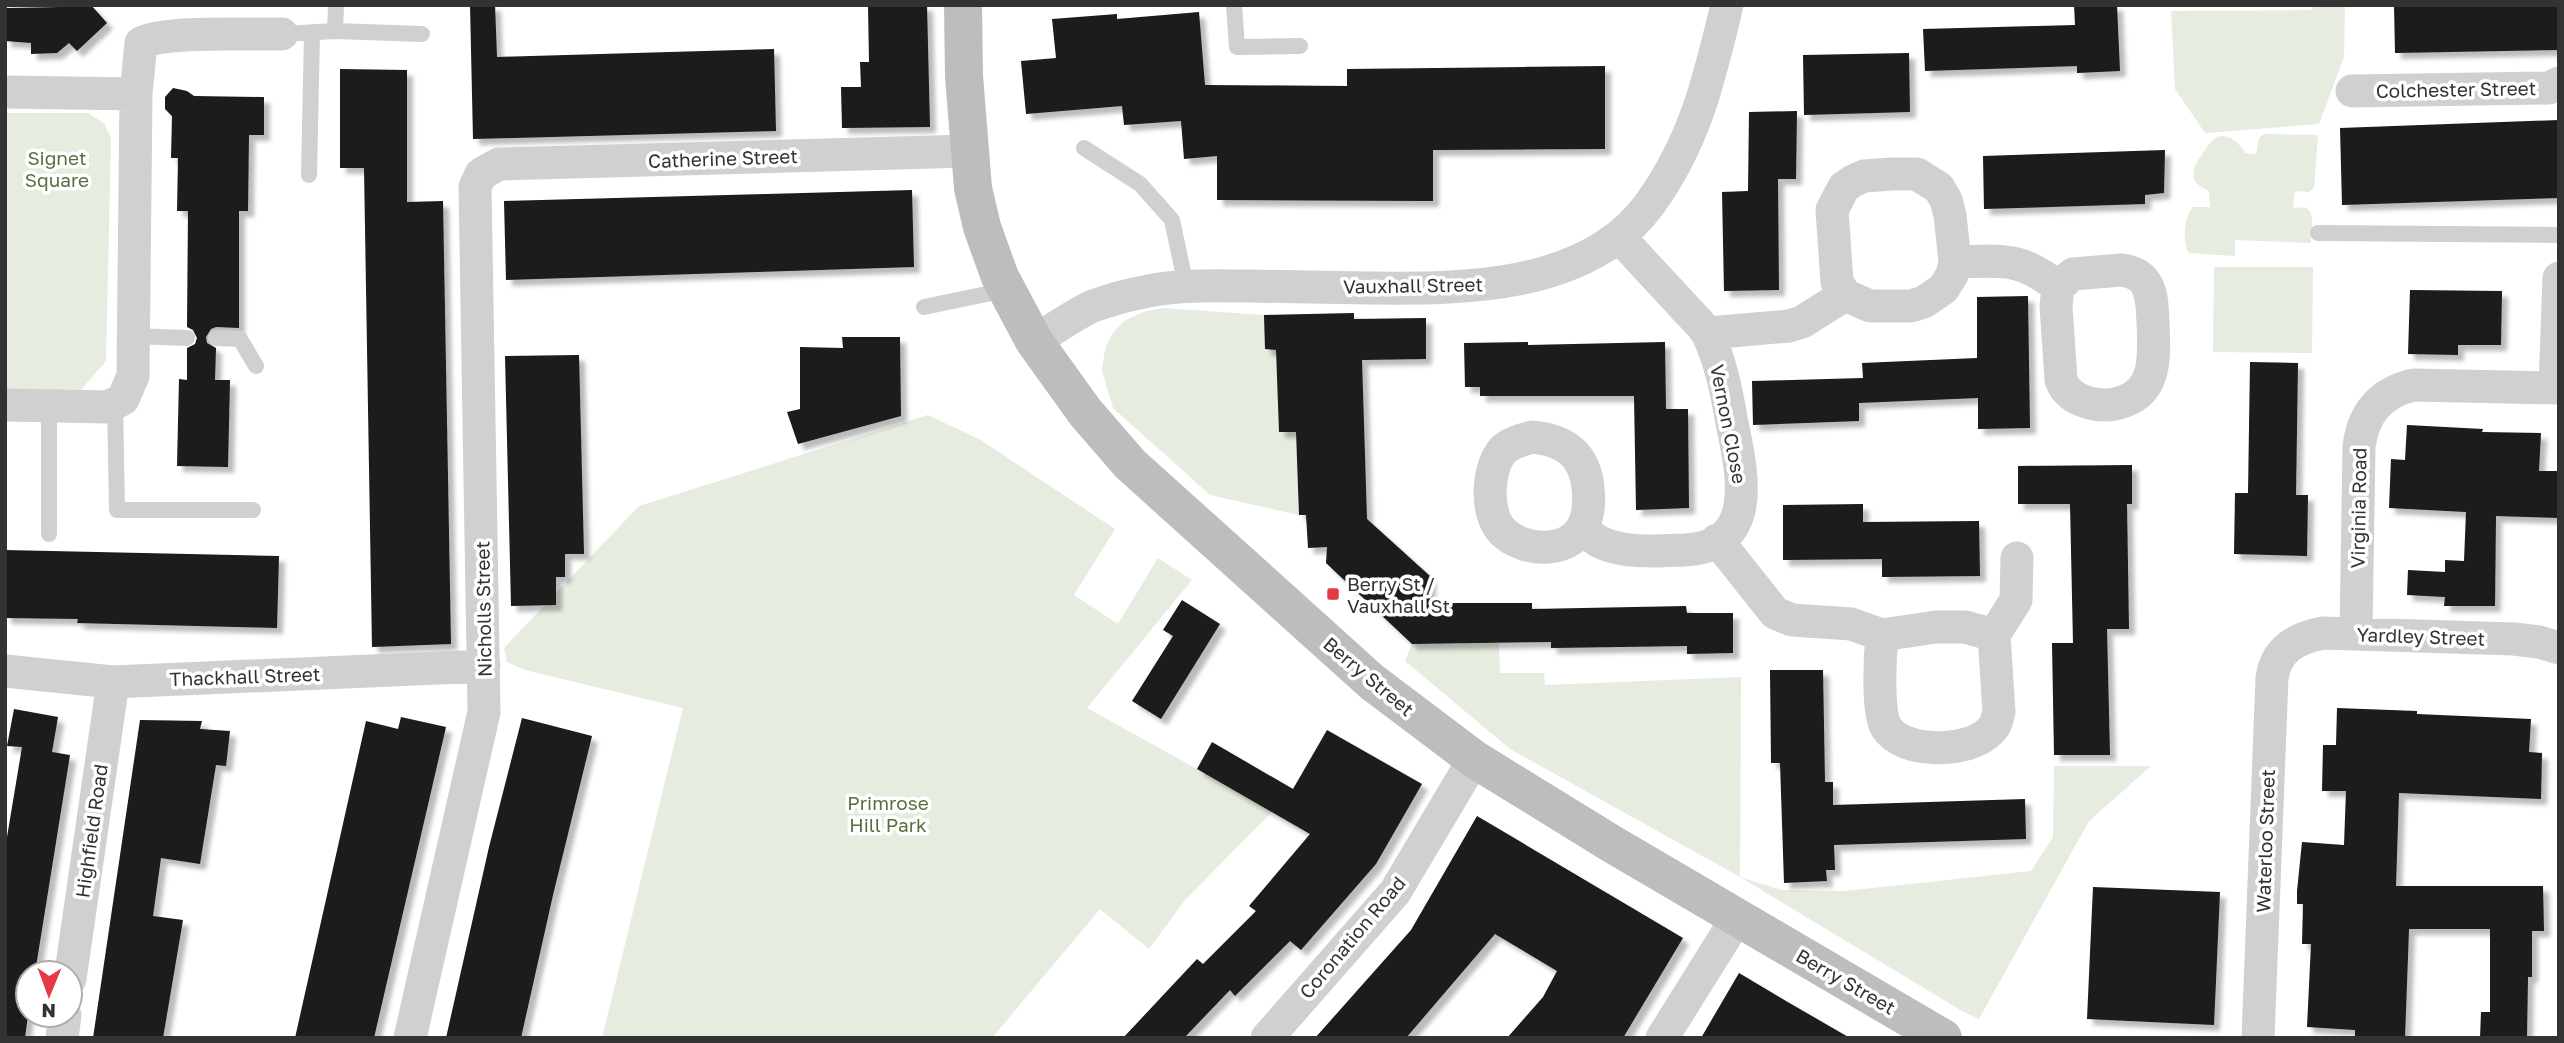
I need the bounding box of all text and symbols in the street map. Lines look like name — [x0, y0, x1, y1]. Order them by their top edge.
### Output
street label: Colchester Street — [2376, 76, 2536, 102]
street label: Catherine Street — [648, 144, 798, 172]
park label: Signet Square — [25, 146, 89, 191]
street label: Vauxhall Street — [1343, 272, 1483, 298]
street label: Vernon Close — [1706, 362, 1752, 486]
street label: Virginia Road — [2345, 447, 2371, 569]
street label: Nicholls Street — [470, 541, 496, 677]
place label: Berry St / Vauxhall St — [1347, 572, 1450, 617]
marker: Berry St / Vauxhall St — [1325, 586, 1341, 602]
street label: Yardley Street — [2356, 622, 2486, 650]
street label: Berry Street — [1319, 632, 1419, 720]
street label: Thackhall Street — [169, 662, 321, 690]
street label: Highfield Road — [70, 763, 112, 899]
street label: Waterloo Street — [2251, 769, 2279, 913]
park label: Primrose Hill Park — [847, 791, 929, 836]
street label: Coronation Road — [1294, 871, 1410, 1003]
street label: Berry Street — [1792, 943, 1900, 1019]
north arrow — [14, 959, 84, 1029]
text: N — [41, 1000, 56, 1023]

